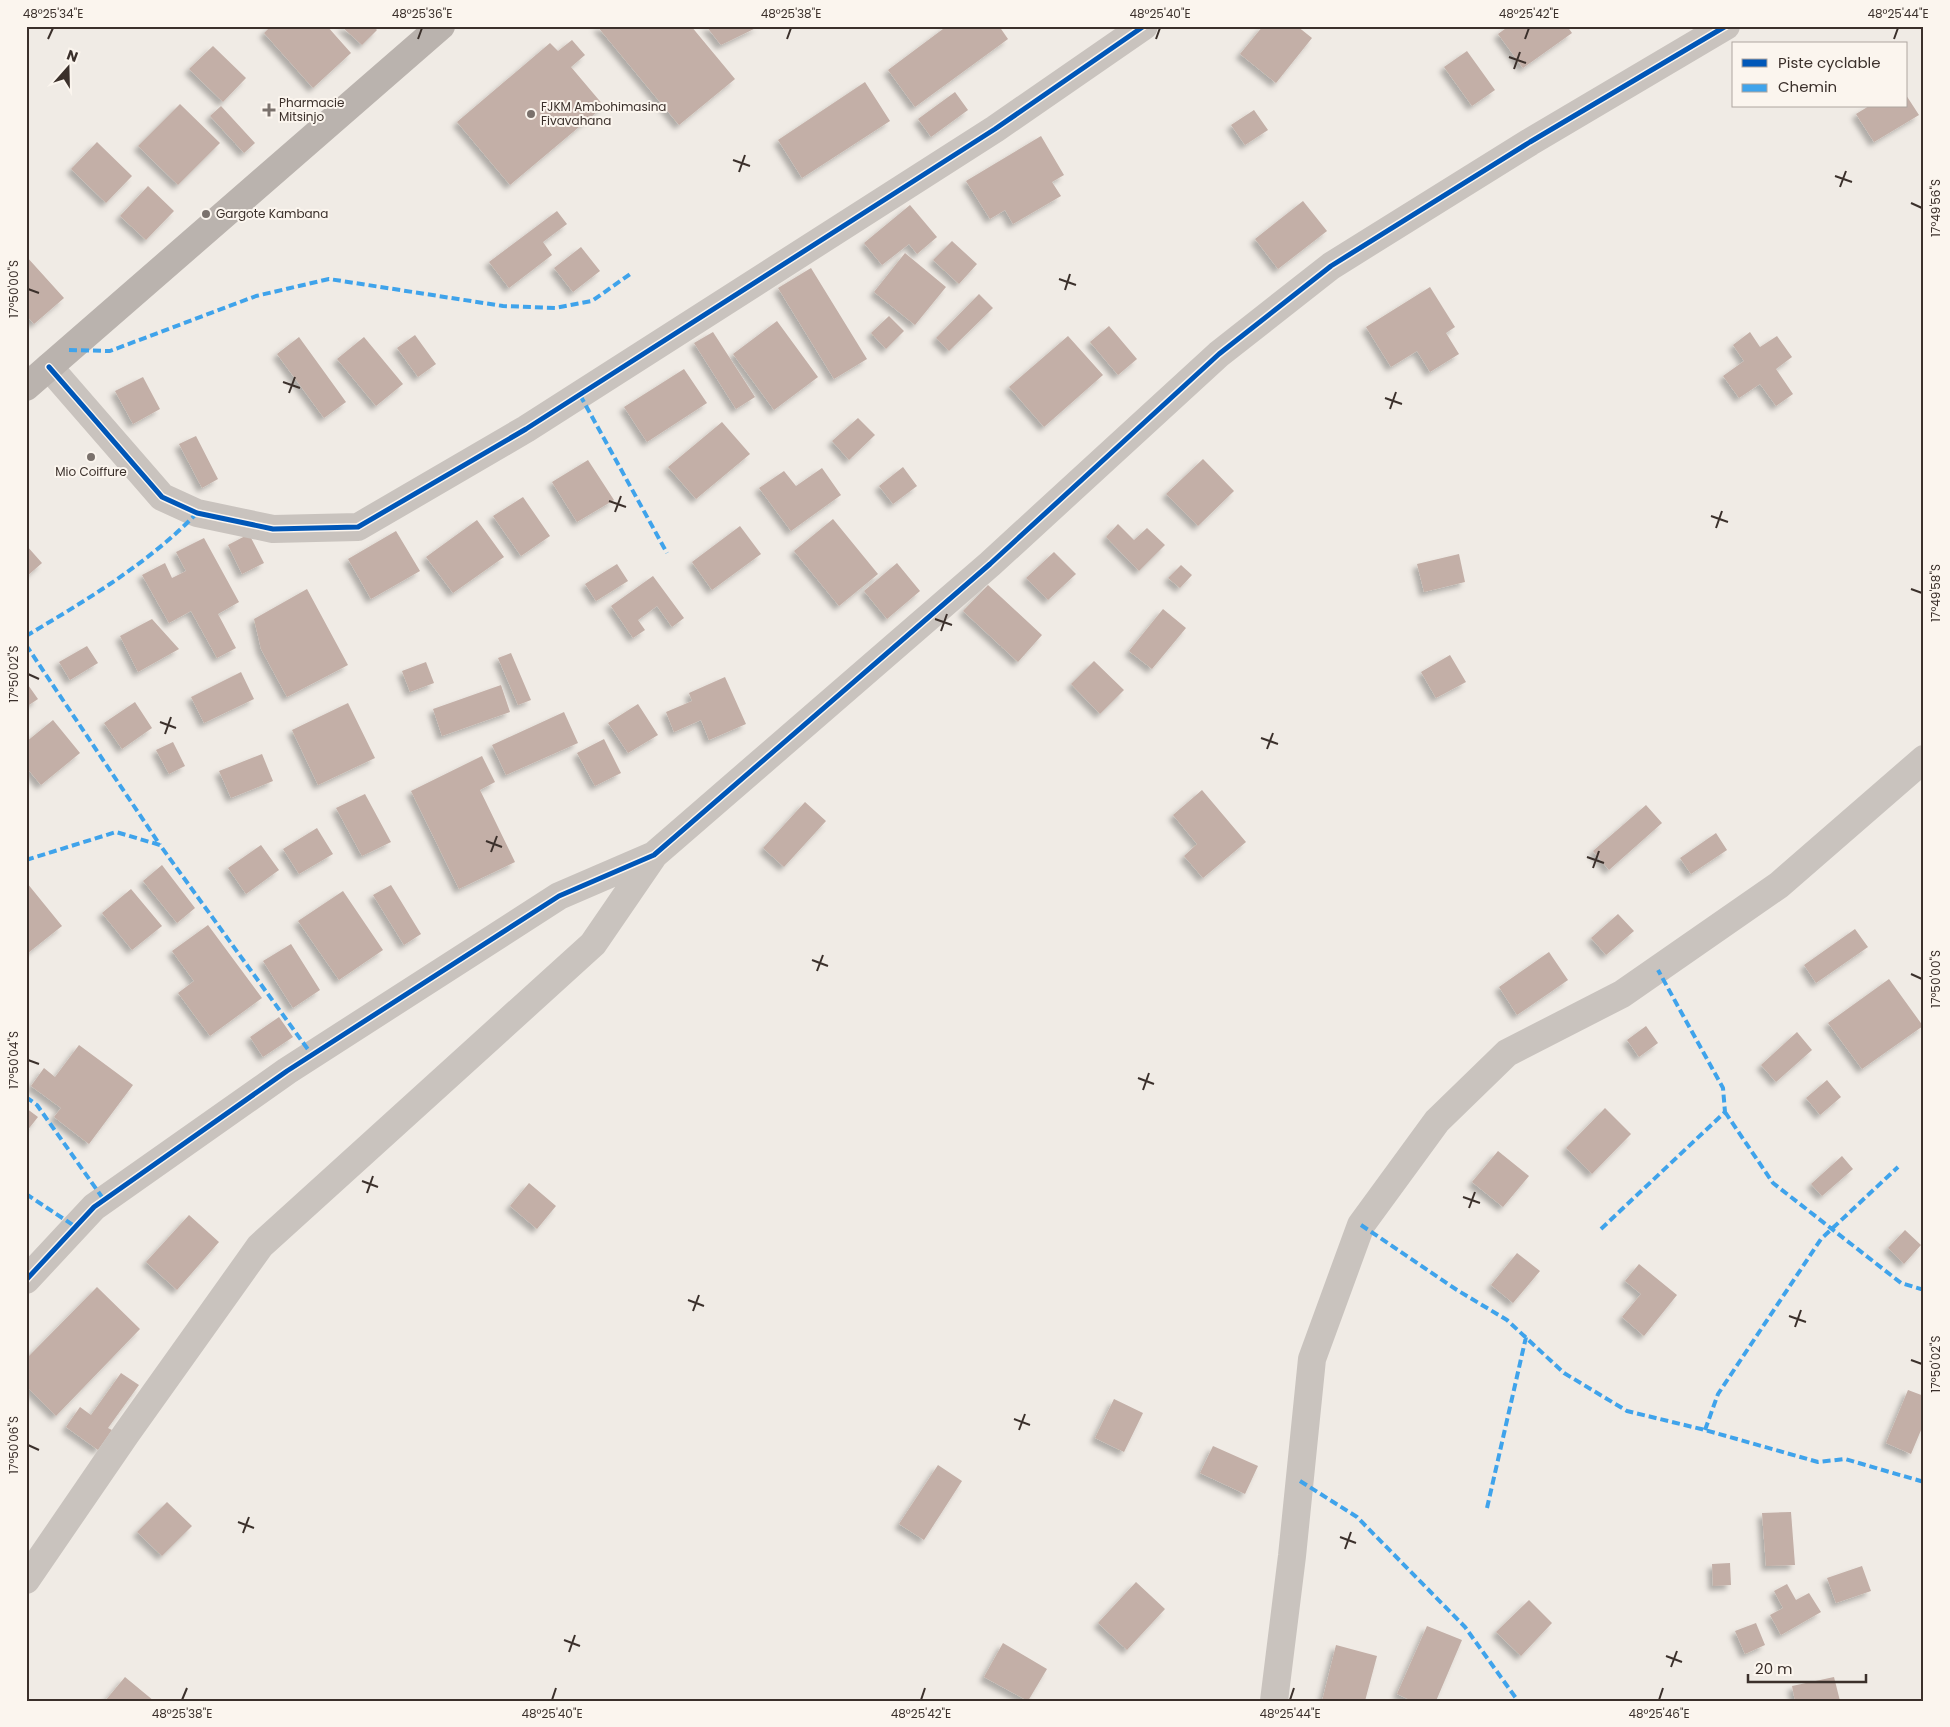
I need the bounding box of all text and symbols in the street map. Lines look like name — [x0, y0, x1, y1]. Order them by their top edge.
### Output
text: 48°25'34"E — [23, 5, 83, 22]
text: 48°25'36"E — [392, 5, 452, 22]
text: 48°25'38"E — [761, 5, 821, 22]
text: 48°25'40"E — [1129, 5, 1191, 22]
text: 48°25'42"E — [1499, 5, 1559, 22]
text: 48°25'44"E — [1867, 5, 1929, 22]
north arrow — [42, 42, 92, 92]
legend — [1732, 42, 1908, 108]
text: N — [64, 45, 81, 67]
text: Piste cyclable — [1778, 52, 1881, 73]
text: Chemin — [1778, 76, 1837, 97]
place label: Pharmacie Mitsinjo — [279, 94, 344, 125]
place label: FJKM Ambohimasina Fivavahana — [541, 98, 667, 129]
marker: Pharmacie Mitsinjo — [263, 104, 275, 116]
marker: FJKM Ambohimasina Fivavahana — [525, 108, 537, 120]
text: 17°49'56"S — [1927, 179, 1944, 237]
place label: Gargote Kambana — [216, 205, 328, 222]
marker: Gargote Kambana — [200, 208, 212, 220]
text: 17°50'00"S — [5, 260, 22, 318]
marker: Mio Coiffure — [85, 451, 97, 463]
place label: Mio Coiffure — [55, 463, 127, 480]
text: 17°49'58"S — [1927, 564, 1944, 622]
text: 17°50'02"S — [5, 645, 22, 703]
text: 17°50'00"S — [1927, 950, 1944, 1008]
text: 17°50'04"S — [5, 1031, 22, 1089]
text: 17°50'02"S — [1927, 1335, 1944, 1393]
text: 17°50'06"S — [5, 1416, 22, 1474]
scale bar — [1748, 1652, 1865, 1684]
text: 20 m — [1755, 1658, 1793, 1679]
text: 48°25'38"E — [152, 1705, 212, 1722]
text: 48°25'40"E — [521, 1705, 583, 1722]
text: 48°25'42"E — [891, 1705, 951, 1722]
text: 48°25'44"E — [1259, 1705, 1321, 1722]
text: 48°25'46"E — [1628, 1705, 1690, 1722]

